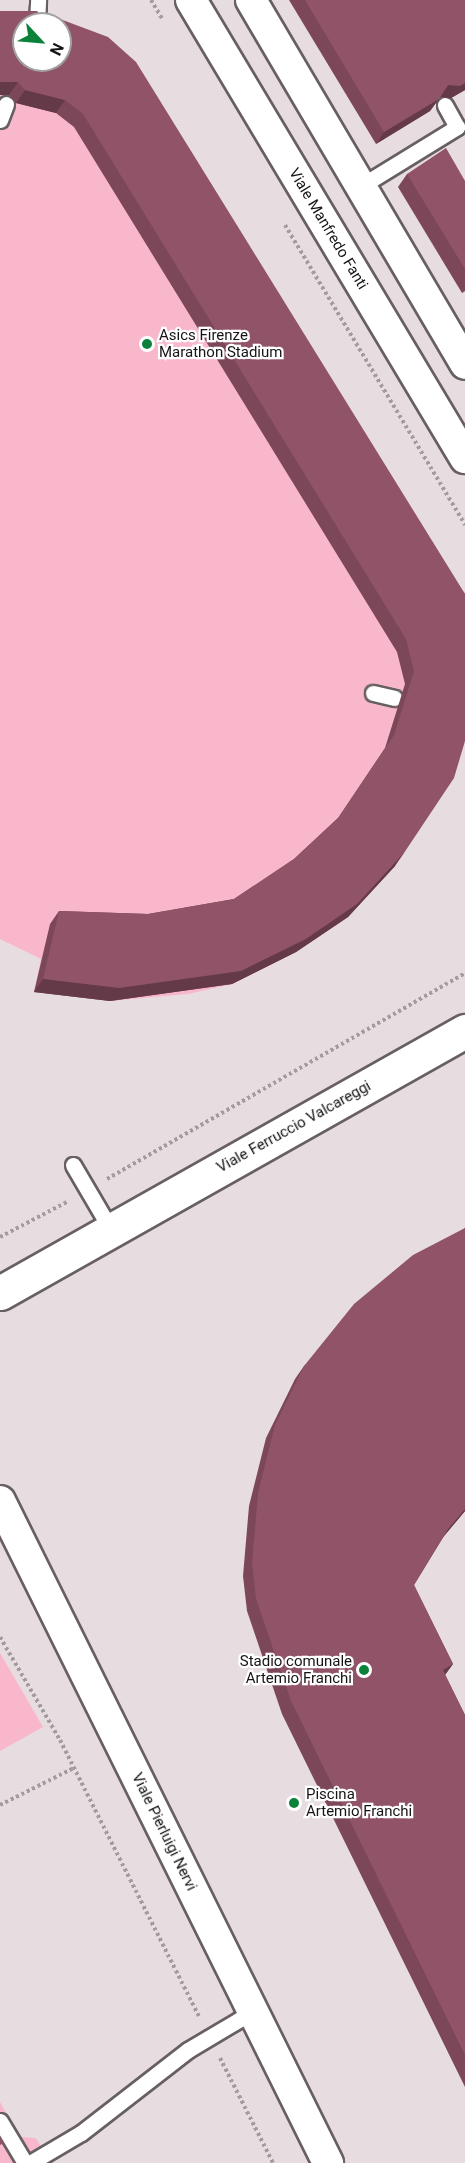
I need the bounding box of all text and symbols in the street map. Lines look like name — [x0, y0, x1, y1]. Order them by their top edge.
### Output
north arrow — [12, 12, 72, 72]
text: N — [46, 40, 68, 58]
street label: Viale Manfredo Fanti — [285, 165, 371, 293]
place label: Asics Firenze Marathon Stadium — [159, 326, 282, 361]
marker: Asics Firenze Marathon Stadium — [140, 337, 154, 351]
street label: Viale Ferruccio Valcareggi — [214, 1077, 374, 1177]
place label: Stadio comunale Artemio Franchi — [240, 1652, 352, 1687]
marker: Stadio comunale Artemio Franchi — [357, 1663, 371, 1677]
street label: Viale Pierluigi Nervi — [128, 1770, 200, 1894]
place label: Piscina Artemio Franchi — [306, 1785, 412, 1820]
marker: Piscina Artemio Franchi — [287, 1796, 301, 1810]

